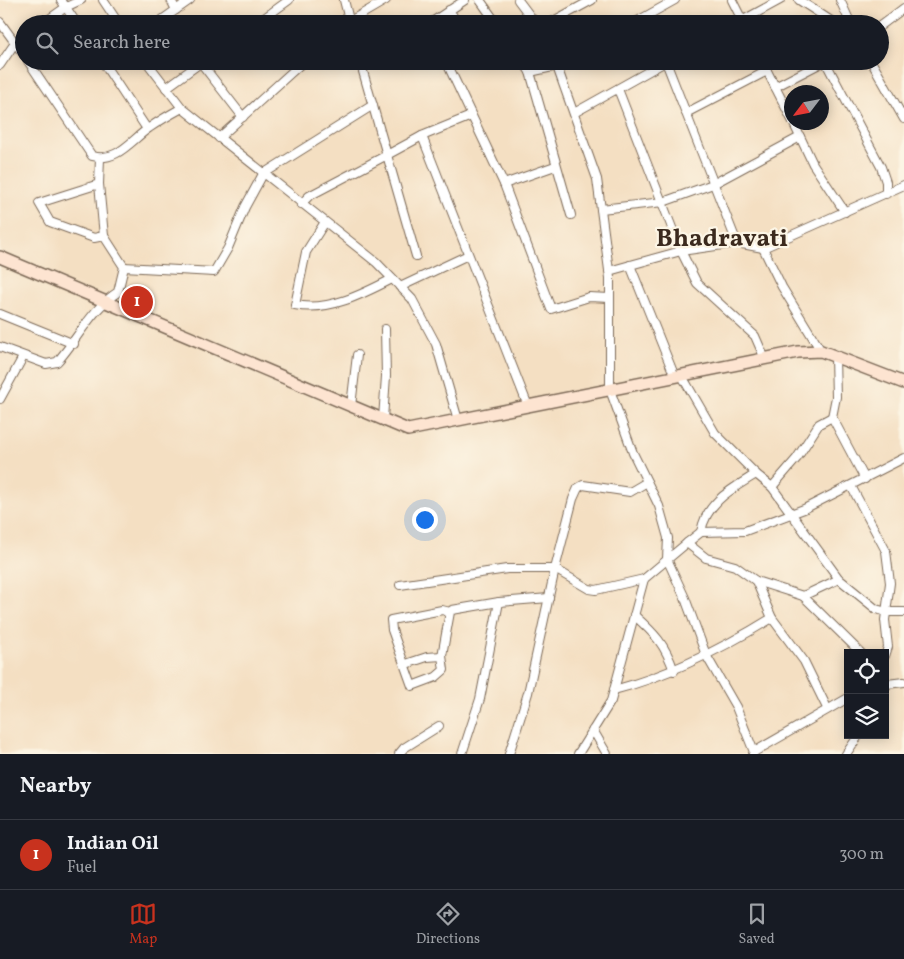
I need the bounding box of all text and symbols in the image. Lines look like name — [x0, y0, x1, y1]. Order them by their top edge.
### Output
search box — [15, 15, 889, 70]
icon: search — [33, 29, 61, 57]
text: Search here — [73, 30, 170, 56]
north arrow — [784, 85, 829, 130]
district label: Bhadravati — [656, 222, 788, 257]
pin: 1 — [121, 283, 153, 321]
your location — [412, 507, 438, 533]
map controls — [844, 649, 889, 739]
button: locate — [844, 649, 889, 694]
button: layers — [844, 694, 889, 739]
text: Nearby — [20, 772, 91, 801]
text: Indian Oil — [67, 831, 159, 857]
text: 1 — [33, 844, 39, 866]
text: 300 m — [839, 844, 884, 866]
text: Fuel — [67, 857, 97, 879]
tab: Map — [129, 900, 157, 949]
tab: Directions — [416, 900, 480, 949]
tab: Saved — [739, 900, 775, 949]

